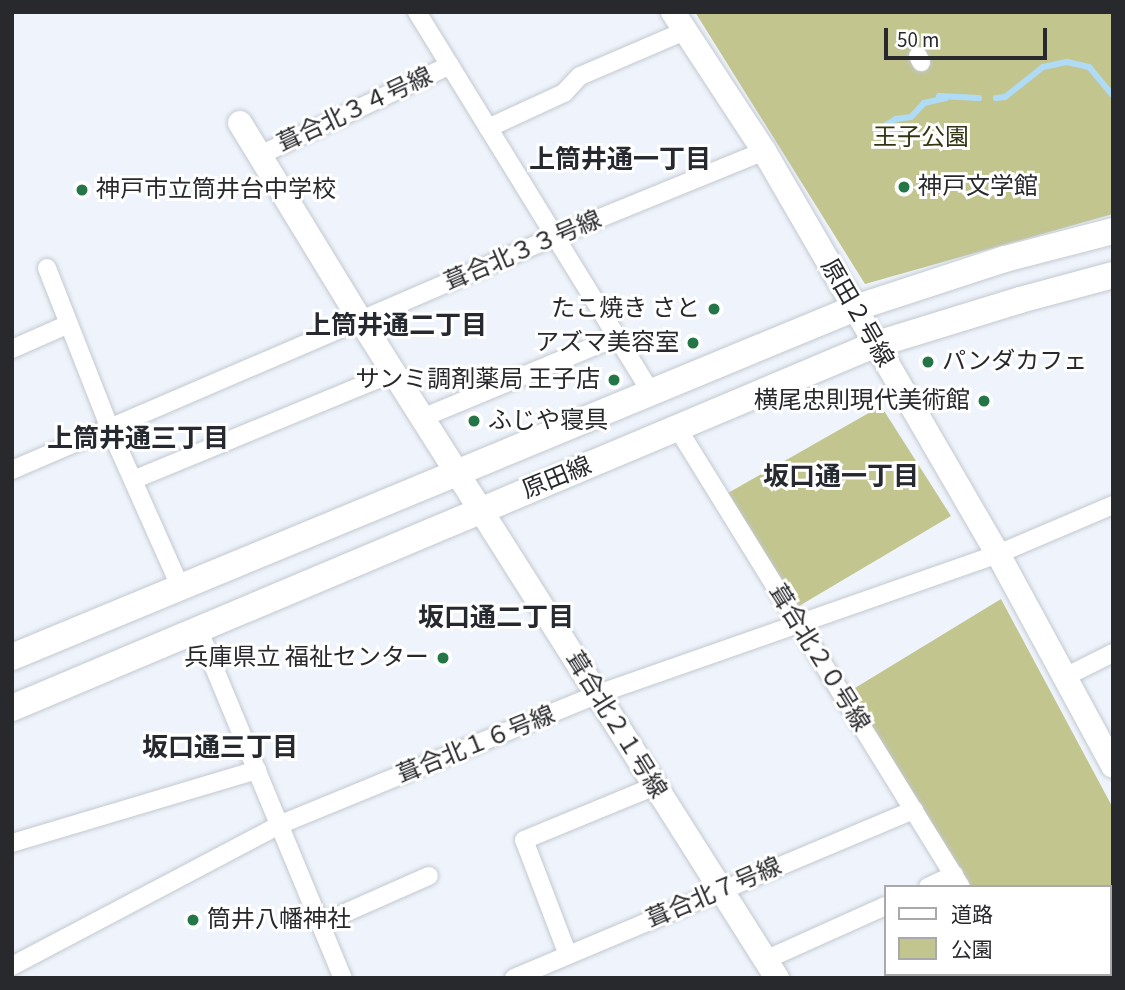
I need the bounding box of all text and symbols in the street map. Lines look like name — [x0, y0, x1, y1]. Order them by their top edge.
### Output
scale bar — [887, 14, 1050, 58]
text: 50 m — [897, 25, 939, 55]
street label: 葺合北３４号線 — [273, 61, 437, 159]
park label: 王子公園 — [873, 124, 969, 152]
district label: 上筒井通一丁目 — [529, 144, 711, 176]
place label: 神戸文学館 — [918, 173, 1038, 201]
place label: 神戸市立筒井台中学校 — [96, 176, 336, 204]
marker: 神戸文学館 — [896, 179, 912, 195]
marker: 神戸市立筒井台中学校 — [74, 182, 90, 198]
street label: 葺合北３３号線 — [440, 205, 606, 297]
street label: 原田２号線 — [815, 254, 899, 372]
place label: たこ焼き さと — [551, 295, 700, 323]
marker: たこ焼き さと — [706, 301, 722, 317]
district label: 上筒井通二丁目 — [305, 310, 487, 342]
place label: アズマ美容室 — [535, 329, 679, 357]
marker: アズマ美容室 — [685, 335, 701, 351]
place label: パンダカフェ — [942, 348, 1086, 376]
marker: パンダカフェ — [920, 354, 936, 370]
place label: サンミ調剤薬局 王子店 — [355, 366, 600, 394]
marker: サンミ調剤薬局 王子店 — [606, 372, 622, 388]
place label: 横尾忠則現代美術館 — [754, 387, 970, 415]
marker: 横尾忠則現代美術館 — [976, 393, 992, 409]
place label: ふじや寝具 — [488, 407, 608, 435]
marker: ふじや寝具 — [466, 413, 482, 429]
district label: 上筒井通三丁目 — [47, 423, 229, 455]
street label: 原田線 — [518, 451, 596, 505]
district label: 坂口通一丁目 — [763, 461, 919, 493]
street label: 葺合北２０号線 — [762, 579, 876, 737]
district label: 坂口通二丁目 — [418, 602, 574, 634]
place label: 兵庫県立 福祉センター — [184, 644, 429, 672]
street label: 葺合北２１号線 — [559, 646, 673, 804]
marker: 兵庫県立 福祉センター — [435, 650, 451, 666]
street label: 葺合北１６号線 — [393, 700, 559, 790]
district label: 坂口通三丁目 — [142, 732, 298, 764]
street label: 葺合北７号線 — [642, 852, 786, 934]
legend — [884, 885, 1111, 976]
text: 道路 — [951, 900, 993, 930]
place label: 筒井八幡神社 — [207, 906, 351, 934]
marker: 筒井八幡神社 — [185, 912, 201, 928]
text: 公園 — [951, 935, 993, 965]

